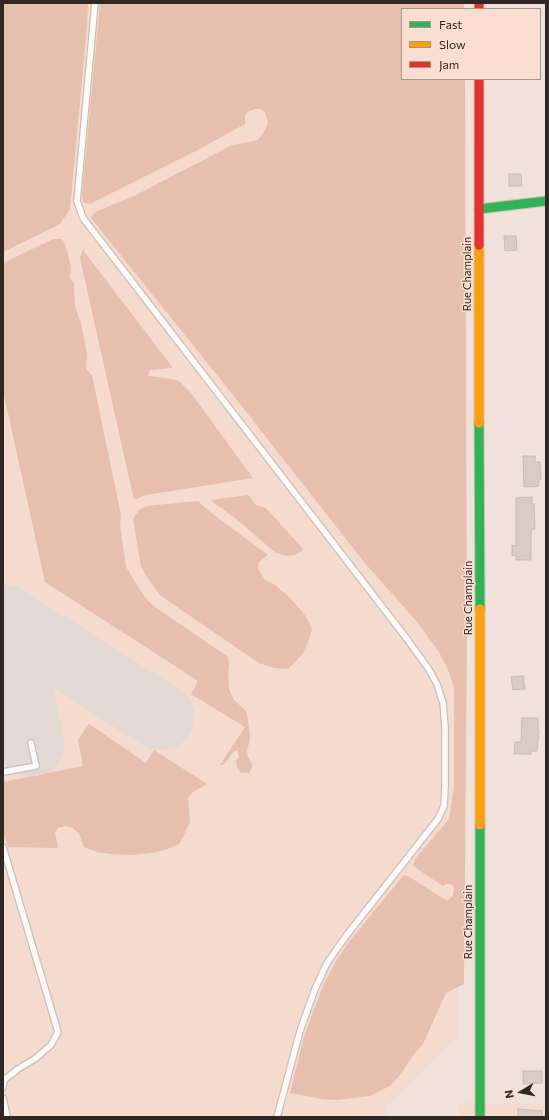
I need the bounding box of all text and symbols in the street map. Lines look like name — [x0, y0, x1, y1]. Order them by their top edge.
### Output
legend — [401, 8, 541, 80]
text: Fast — [439, 17, 462, 31]
text: Slow — [439, 37, 466, 51]
text: Jam — [439, 57, 459, 71]
street label: Rue Champlain — [460, 237, 474, 311]
street label: Rue Champlain — [461, 561, 475, 635]
street label: Rue Champlain — [461, 885, 475, 959]
north arrow — [501, 1072, 541, 1112]
text: N — [502, 1089, 516, 1099]

